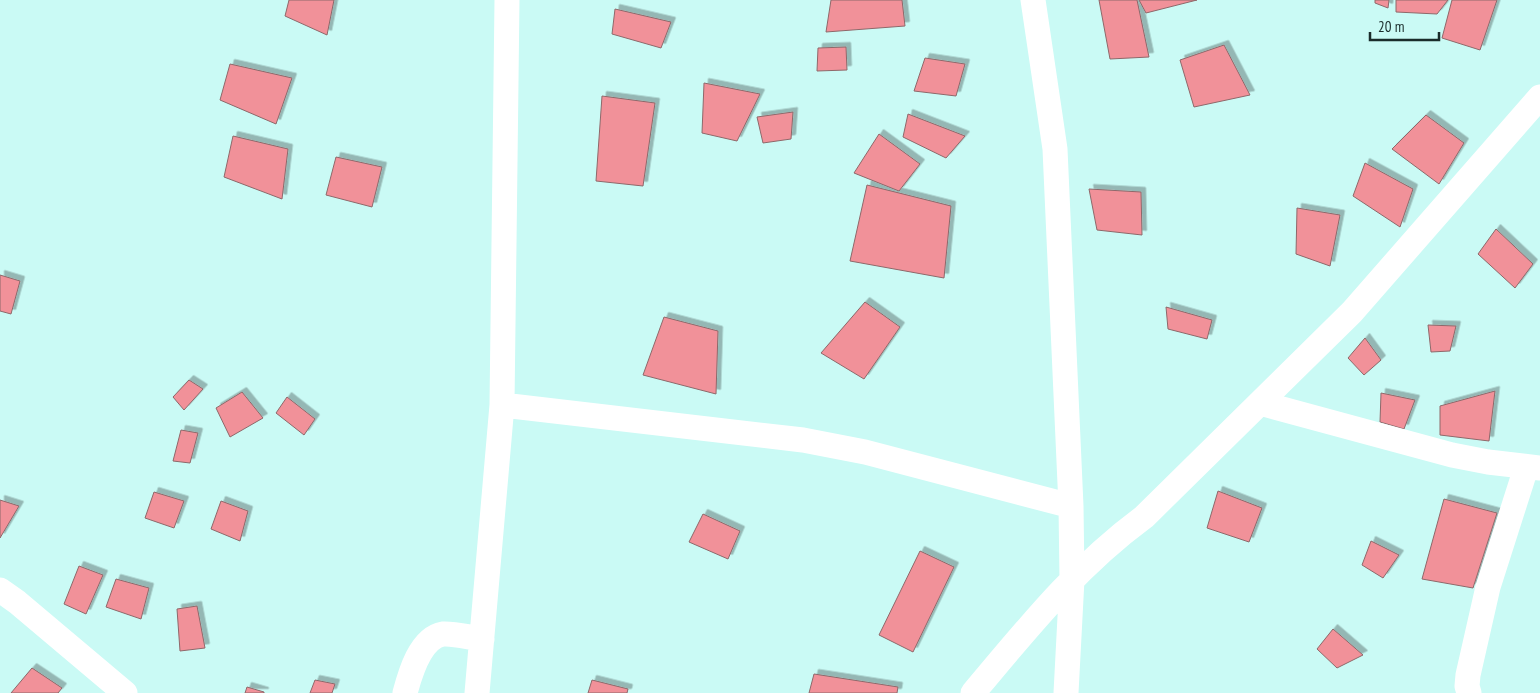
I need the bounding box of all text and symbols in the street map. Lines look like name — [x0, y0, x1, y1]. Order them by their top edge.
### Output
scale bar — [1370, 10, 1439, 42]
text: 20 m — [1378, 17, 1404, 36]

